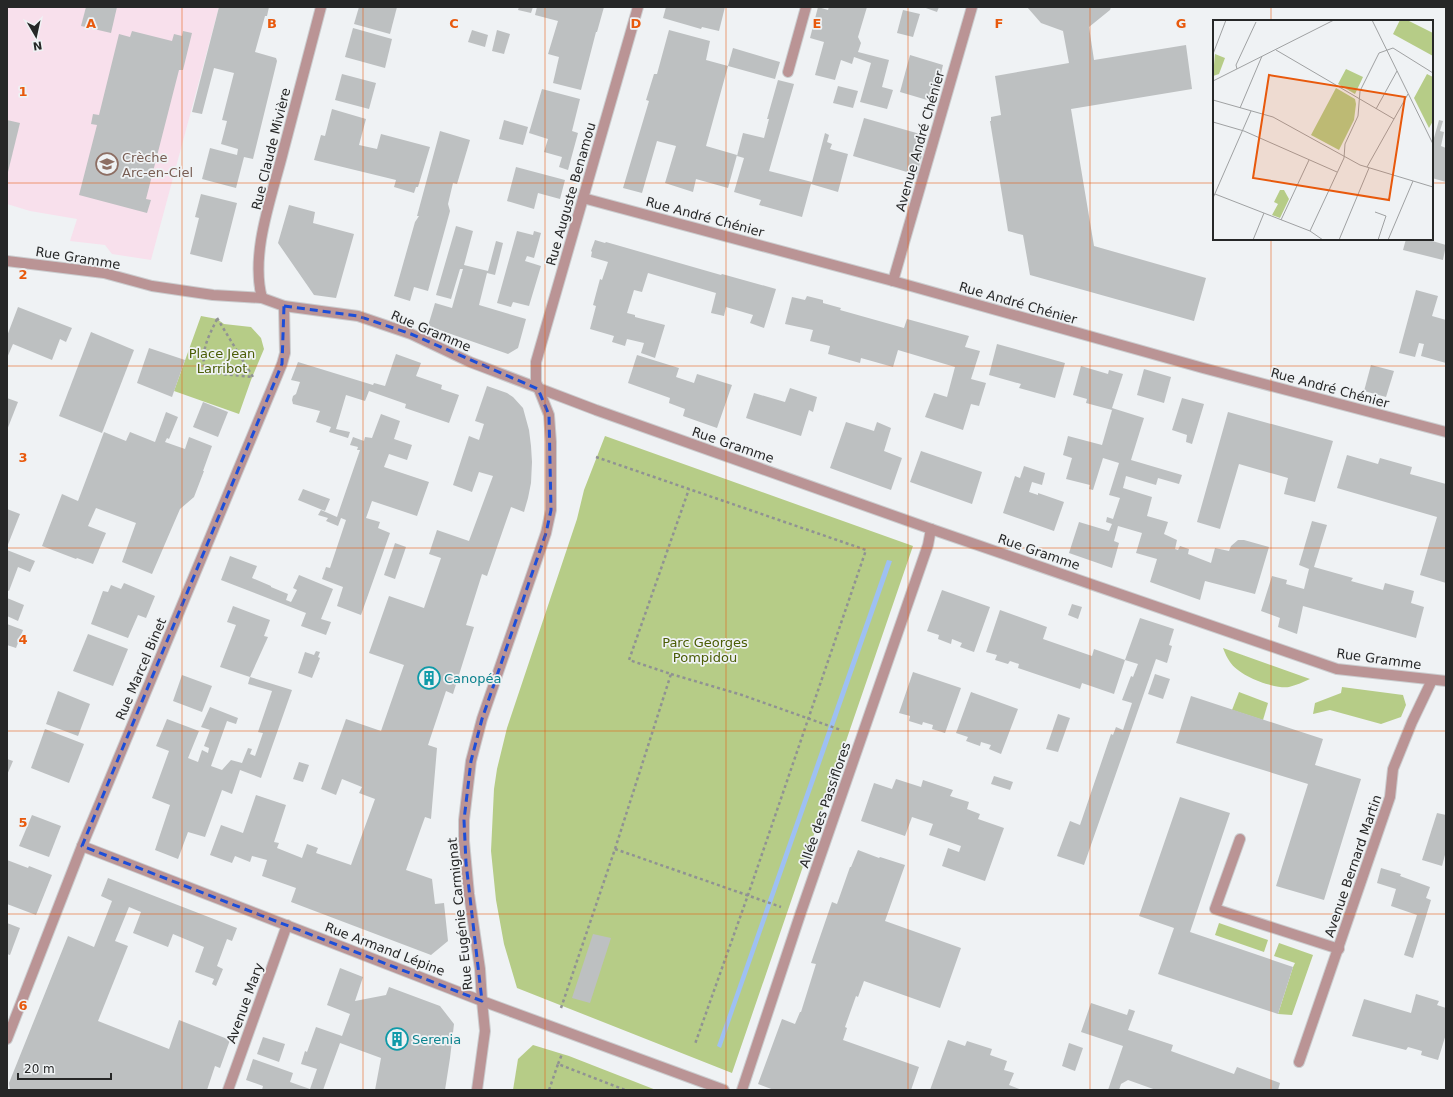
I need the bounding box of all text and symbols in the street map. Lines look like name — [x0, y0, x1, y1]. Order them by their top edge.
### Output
north arrow — [16, 16, 56, 56]
text: A — [86, 16, 96, 31]
text: B — [267, 16, 277, 31]
text: C — [449, 16, 459, 31]
text: D — [631, 16, 642, 31]
text: E — [813, 16, 821, 31]
text: F — [995, 16, 1003, 31]
text: G — [1176, 16, 1186, 31]
inset map — [1213, 20, 1433, 240]
text: N — [32, 38, 43, 53]
street label: Avenue André Chénier — [893, 68, 947, 213]
text: 1 — [18, 84, 28, 99]
street label: Rue Claude Mivière — [249, 86, 293, 212]
street label: Rue Auguste Benamou — [543, 121, 599, 267]
place label: Crèche Arc-en-Ciel — [122, 150, 193, 180]
school or university icon: Crèche Arc-en-Ciel — [94, 151, 120, 177]
street label: Rue André Chénier — [644, 194, 766, 240]
street label: Rue Gramme — [35, 244, 121, 272]
text: 2 — [18, 267, 28, 282]
street label: Rue André Chénier — [957, 279, 1079, 327]
street label: Rue Gramme — [389, 307, 473, 355]
park label: Place Jean Larribot — [189, 346, 255, 376]
street label: Rue André Chénier — [1269, 365, 1391, 411]
street label: Rue Gramme — [690, 424, 776, 466]
text: 3 — [18, 450, 28, 465]
street label: Rue Gramme — [996, 531, 1082, 573]
street label: Rue Marcel Binet — [113, 616, 169, 722]
text: 4 — [18, 632, 28, 647]
park label: Parc Georges Pompidou — [662, 635, 748, 665]
street label: Rue Gramme — [1336, 646, 1422, 672]
building icon: Canopéa — [416, 665, 442, 691]
place label: Canopéa — [444, 671, 501, 686]
street label: Allée des Passiflores — [796, 740, 854, 870]
street label: Avenue Bernard Martin — [1322, 793, 1384, 939]
text: 5 — [18, 815, 28, 830]
street label: Rue Eugénie Carmignat — [445, 837, 475, 991]
street label: Rue Armand Lépine — [323, 919, 447, 979]
street label: Avenue Mary — [223, 960, 267, 1045]
text: 6 — [18, 998, 28, 1013]
building icon: Serenia — [384, 1026, 410, 1052]
place label: Serenia — [412, 1032, 461, 1047]
scale bar — [18, 1055, 111, 1081]
text: 20 m — [24, 1062, 55, 1076]

